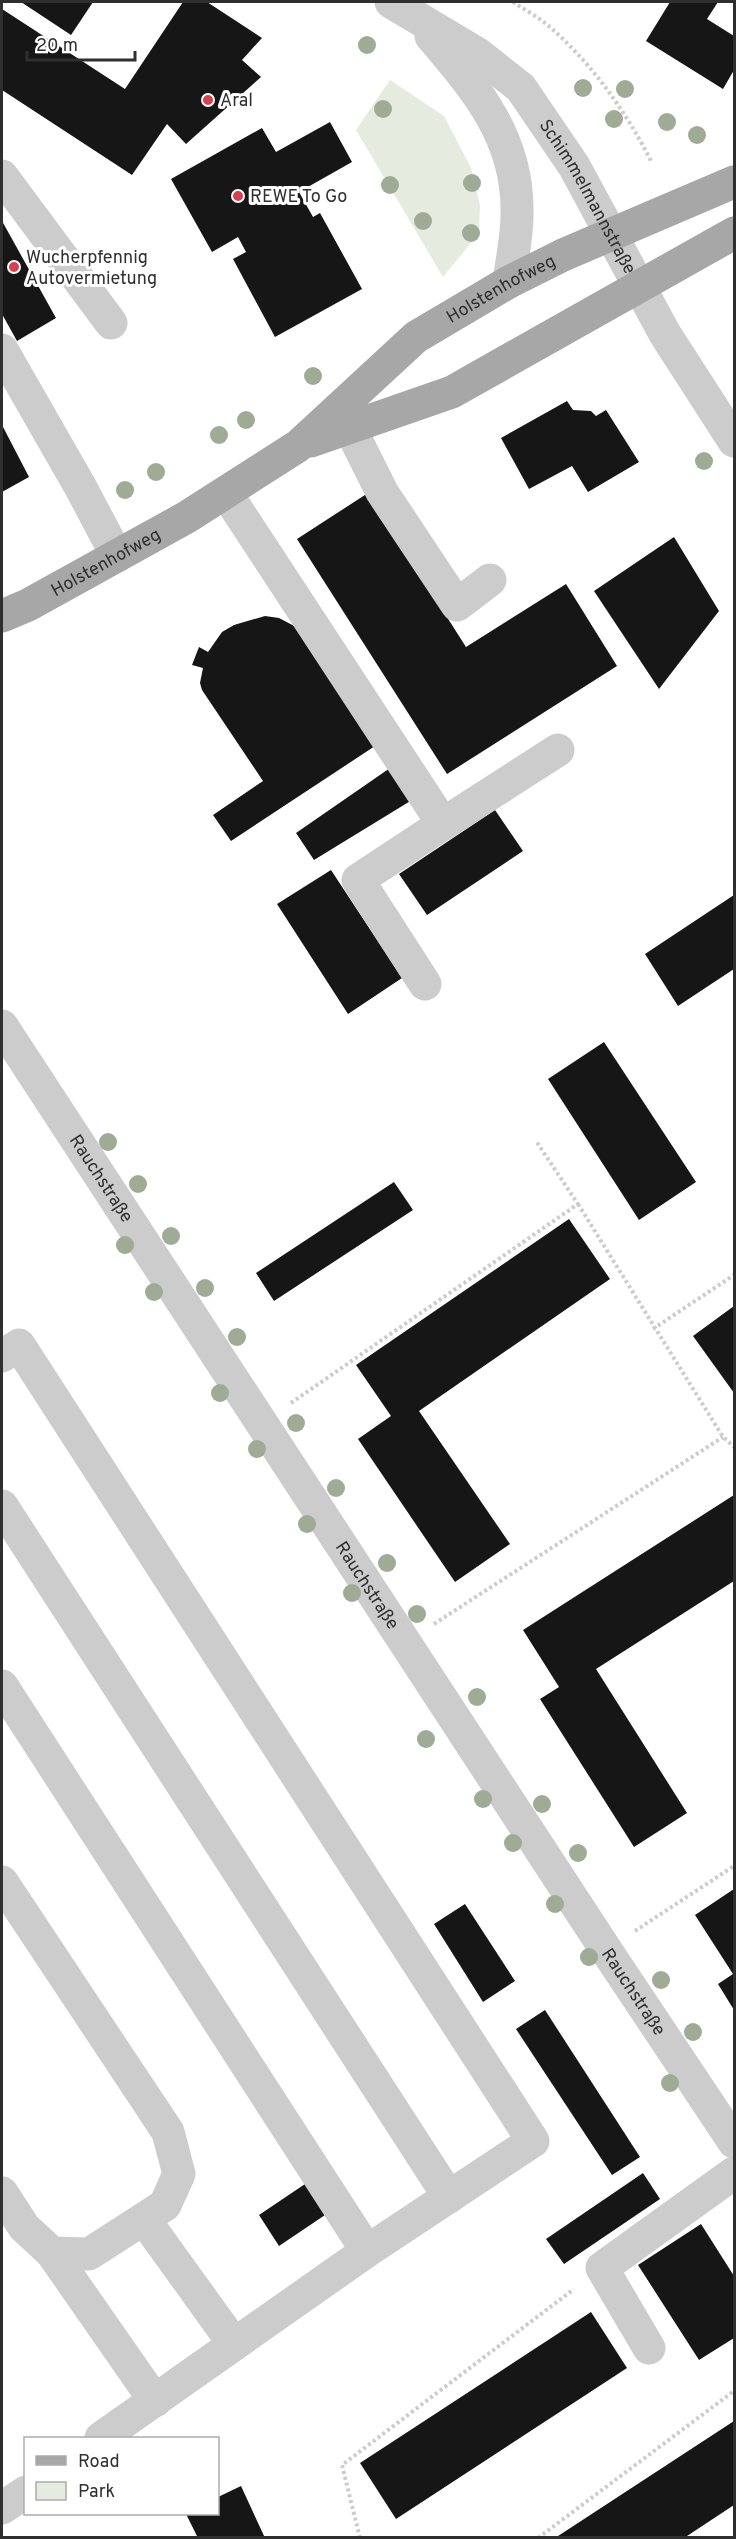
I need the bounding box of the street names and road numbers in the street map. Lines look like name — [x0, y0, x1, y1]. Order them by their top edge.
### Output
street label: Schimmelmannstraße — [533, 116, 641, 279]
street label: Holstenhofweg — [443, 250, 560, 329]
street label: Holstenhofweg — [48, 524, 165, 603]
street label: Rauchstraße — [63, 1131, 137, 1228]
street label: Rauchstraße — [329, 1538, 403, 1634]
street label: Rauchstraße — [595, 1944, 670, 2041]

